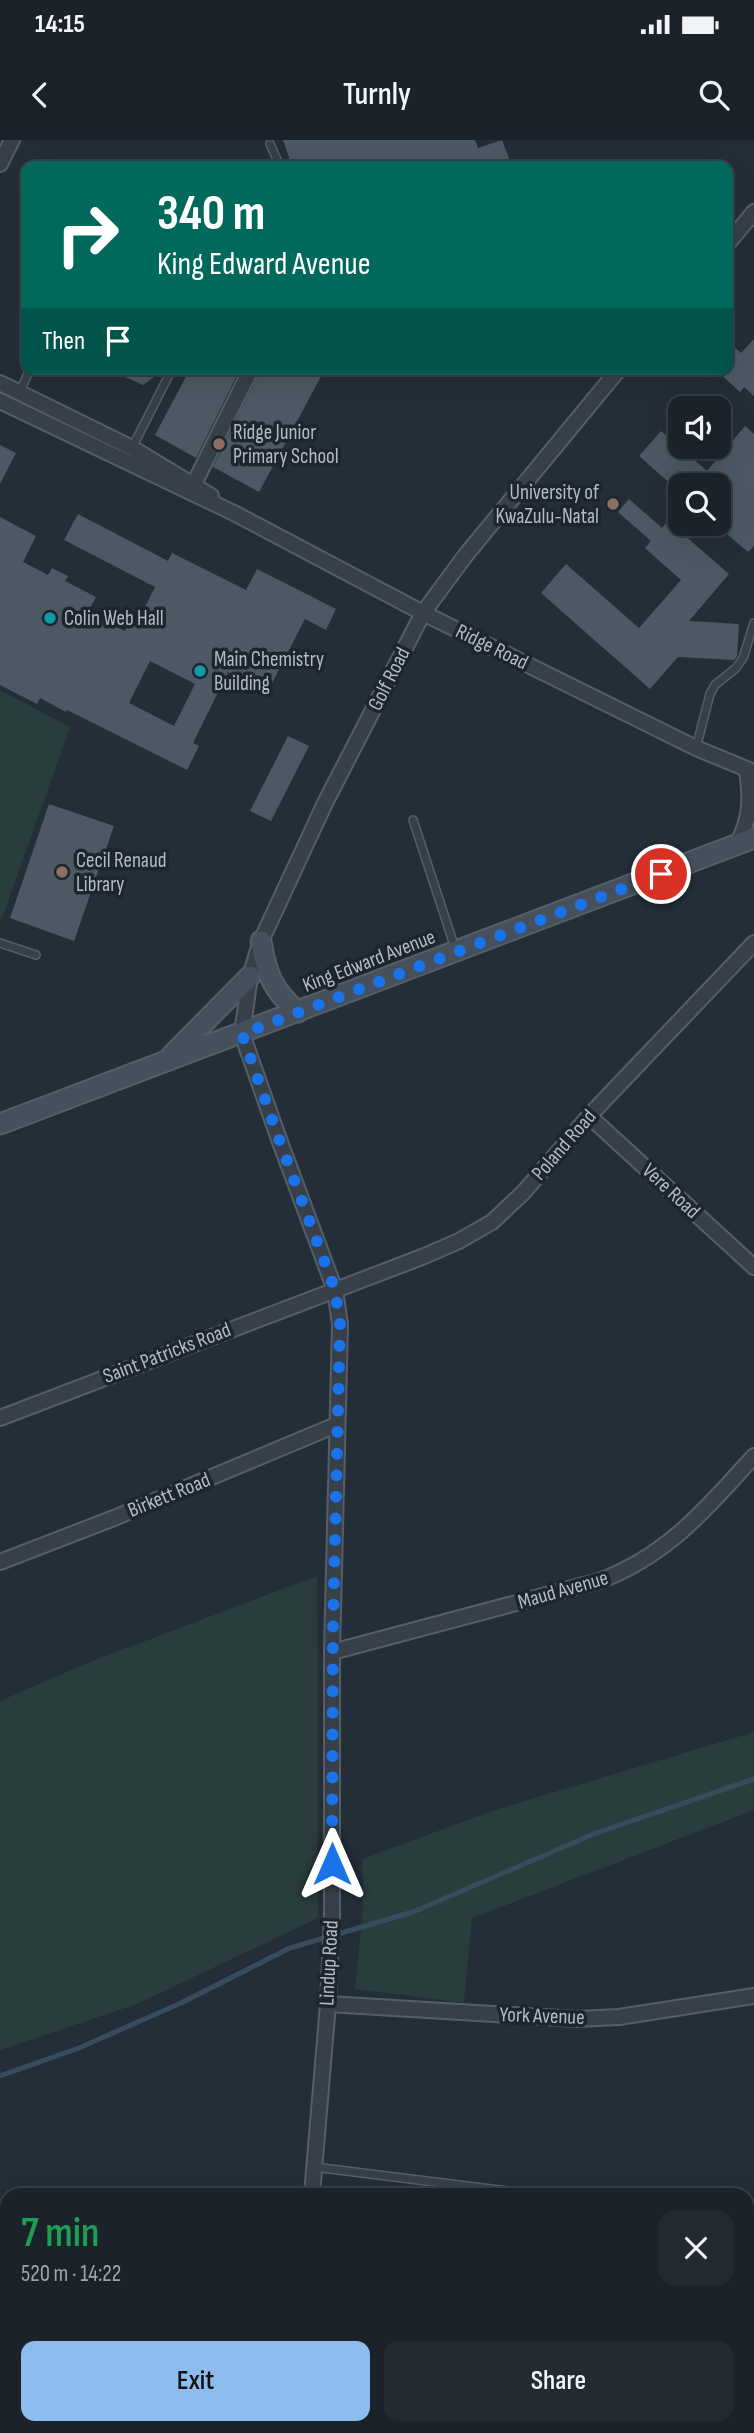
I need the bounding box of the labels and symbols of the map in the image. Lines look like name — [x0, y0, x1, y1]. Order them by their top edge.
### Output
place label: Ridge Junior Primary School — [233, 420, 339, 469]
marker: Ridge Junior Primary School — [211, 436, 227, 452]
place label: University of KwaZulu-Natal — [495, 480, 600, 529]
marker: University of KwaZulu-Natal — [605, 496, 621, 512]
place label: Colin Web Hall — [64, 606, 164, 631]
marker: Colin Web Hall — [42, 610, 58, 626]
street label: Ridge Road — [452, 619, 532, 675]
street label: Golf Road — [363, 643, 415, 715]
place label: Main Chemistry Building — [214, 647, 324, 696]
marker: Main Chemistry Building — [192, 663, 208, 679]
pin — [631, 844, 691, 904]
place label: Cecil Renaud Library — [76, 848, 167, 897]
marker: Cecil Renaud Library — [54, 864, 70, 880]
street label: King Edward Avenue — [299, 924, 439, 998]
street label: Poland Road — [526, 1104, 602, 1186]
street label: Vere Road — [637, 1158, 705, 1224]
street label: Saint Patricks Road — [100, 1317, 234, 1389]
street label: Birkett Road — [124, 1467, 214, 1523]
street label: Maud Avenue — [515, 1565, 611, 1615]
position arrow — [295, 1827, 369, 1901]
street label: Lindup Road — [314, 1920, 344, 2006]
street label: York Avenue — [499, 2002, 585, 2030]

